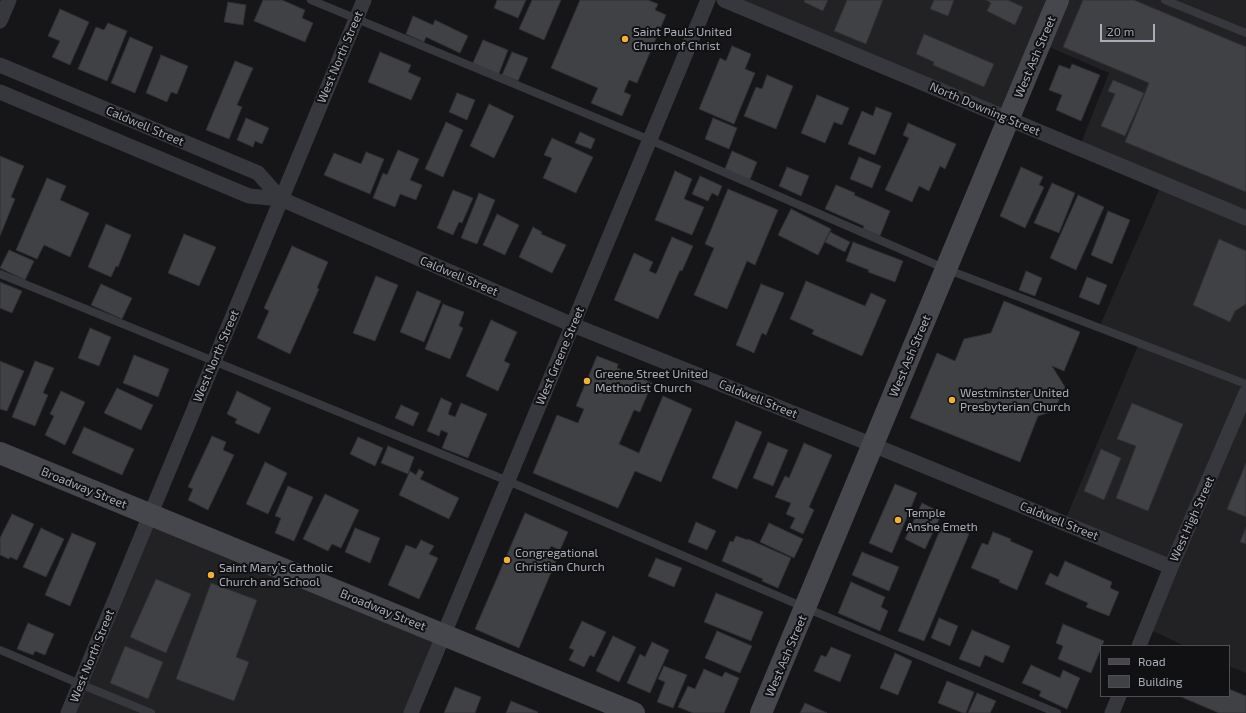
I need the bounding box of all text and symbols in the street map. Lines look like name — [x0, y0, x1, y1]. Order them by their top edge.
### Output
street label: West North Street — [314, 9, 366, 105]
street label: West Ash Street — [1011, 14, 1059, 100]
scale bar — [1102, 16, 1157, 42]
text: 20 m — [1107, 24, 1134, 38]
place label: Saint Pauls United Church of Christ — [633, 25, 732, 53]
marker: Saint Pauls United Church of Christ — [620, 34, 630, 44]
street label: North Downing Street — [928, 79, 1042, 139]
street label: Caldwell Street — [104, 103, 186, 149]
street label: Caldwell Street — [418, 253, 500, 299]
street label: West Greene Street — [533, 305, 587, 407]
street label: West North Street — [190, 308, 242, 404]
street label: West Ash Street — [886, 313, 934, 399]
place label: Greene Street United Methodist Church — [595, 367, 708, 395]
marker: Greene Street United Methodist Church — [582, 376, 592, 386]
street label: Caldwell Street — [717, 377, 799, 421]
place label: Westminster United Presbyterian Church — [960, 386, 1071, 414]
marker: Westminster United Presbyterian Church — [947, 395, 957, 405]
street label: Broadway Street — [39, 464, 129, 512]
street label: West High Street — [1167, 474, 1217, 564]
street label: Caldwell Street — [1018, 499, 1100, 543]
place label: Temple Anshe Emeth — [906, 506, 978, 534]
marker: Temple Anshe Emeth — [893, 515, 903, 525]
place label: Congregational Christian Church — [515, 546, 605, 574]
marker: Congregational Christian Church — [502, 555, 512, 565]
place label: Saint Mary’s Catholic Church and School — [219, 561, 333, 589]
marker: Saint Mary’s Catholic Church and School — [206, 570, 216, 580]
street label: Broadway Street — [338, 586, 428, 634]
street label: West North Street — [67, 608, 117, 704]
street label: West Ash Street — [762, 613, 810, 699]
legend — [1100, 645, 1230, 697]
text: Road — [1138, 654, 1166, 668]
text: Building — [1138, 674, 1182, 688]

